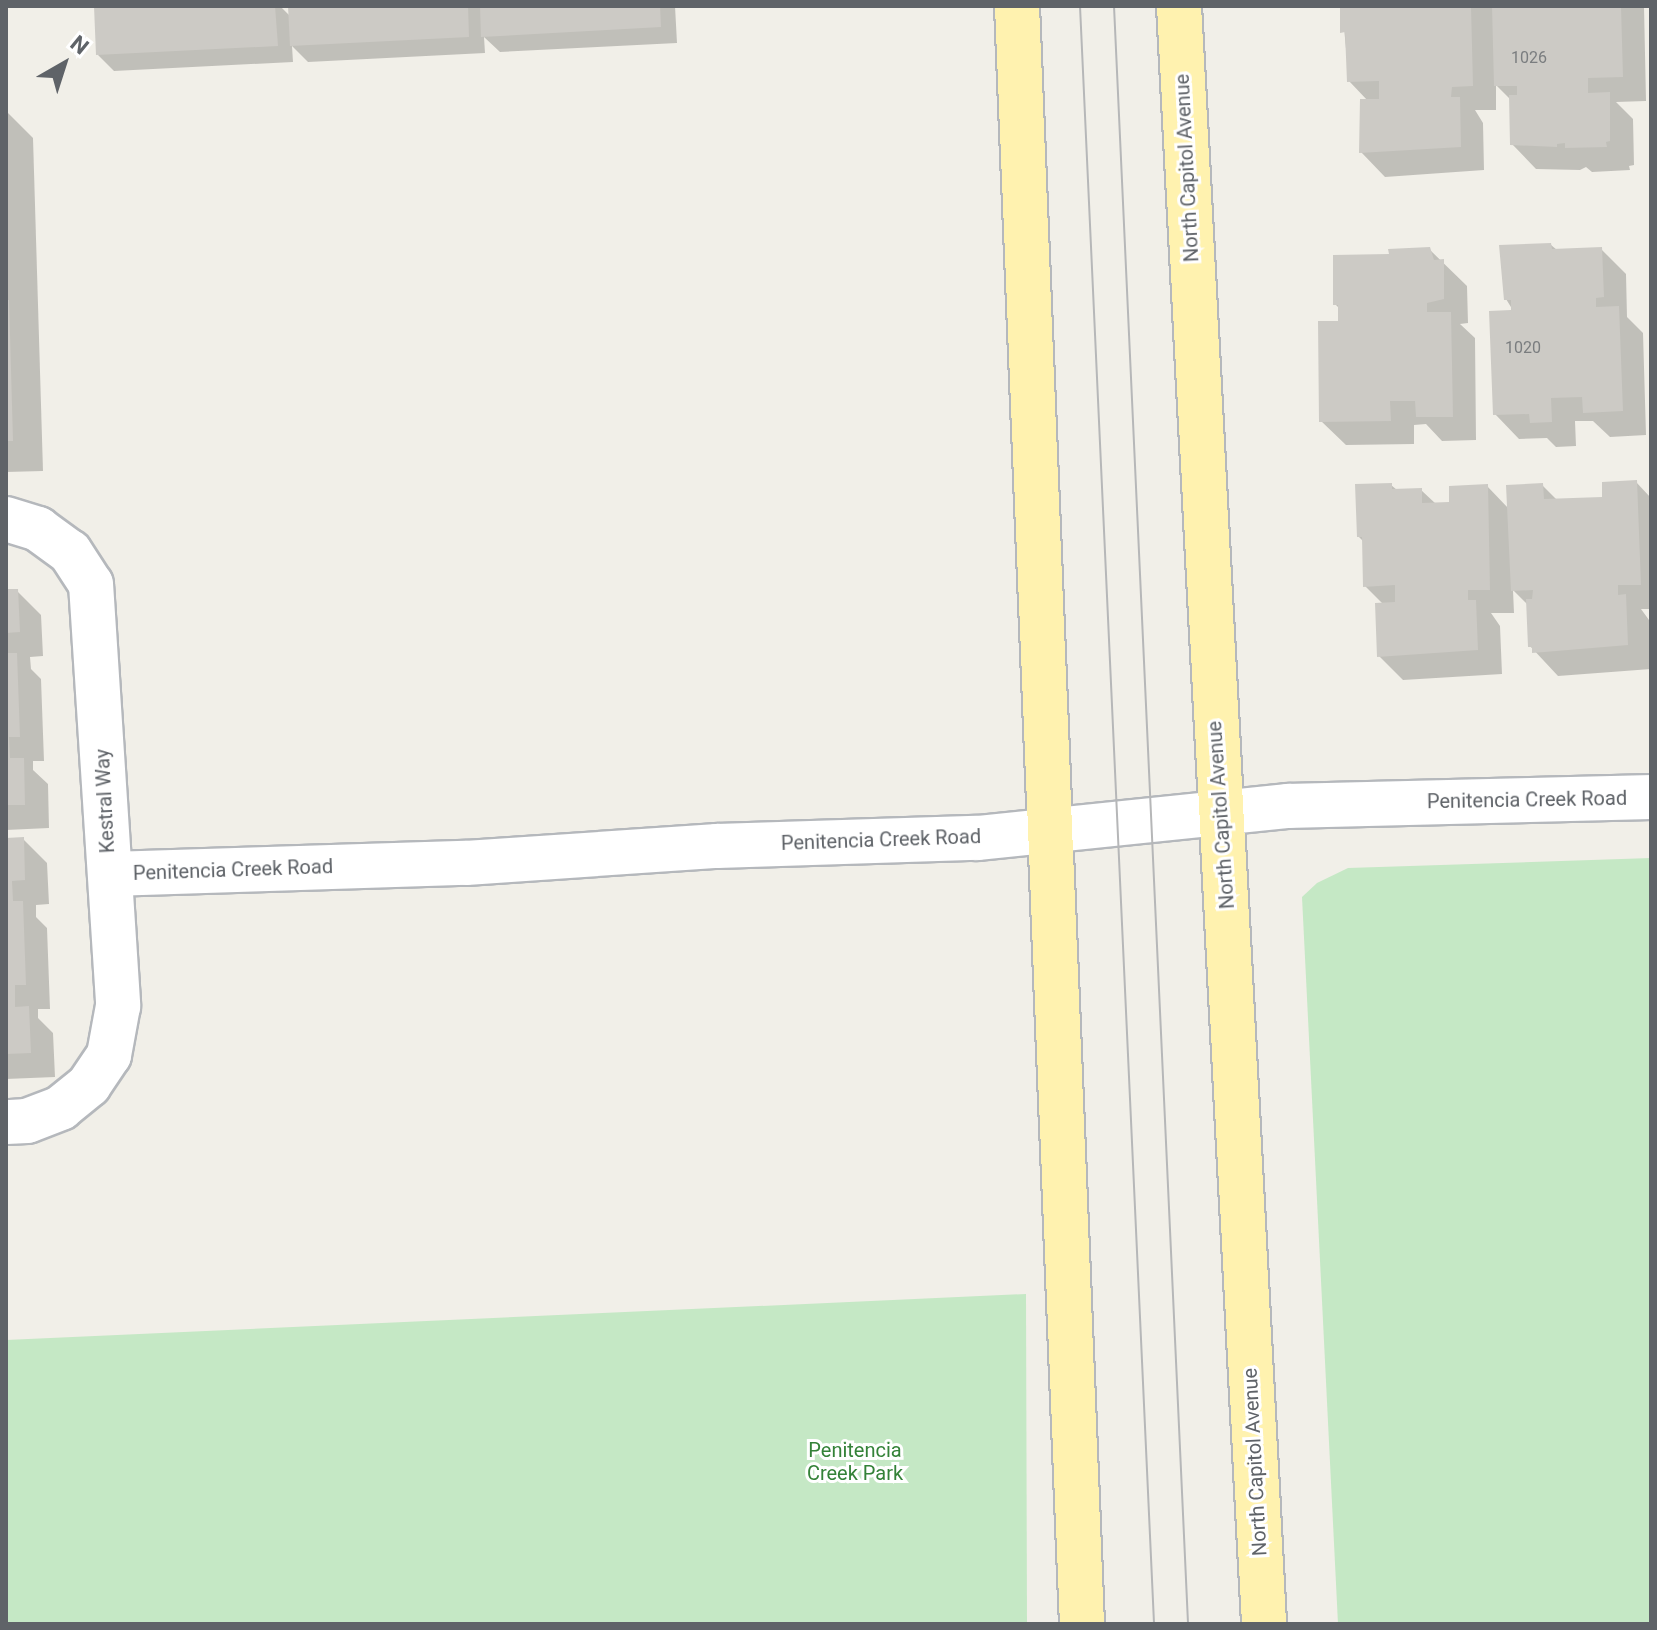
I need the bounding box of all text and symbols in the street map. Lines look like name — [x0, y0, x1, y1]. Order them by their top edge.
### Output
north arrow — [24, 24, 104, 104]
text: N — [66, 30, 93, 60]
house number: 1026 — [1511, 48, 1547, 68]
street label: North Capitol Avenue — [1170, 73, 1204, 263]
house number: 1020 — [1505, 338, 1541, 358]
street label: North Capitol Avenue — [1202, 720, 1240, 910]
street label: Kestral Way — [90, 748, 120, 854]
street label: Penitencia Creek Road — [1427, 786, 1627, 814]
street label: Penitencia Creek Road — [781, 825, 981, 855]
street label: Penitencia Creek Road — [133, 855, 333, 885]
street label: North Capitol Avenue — [1238, 1367, 1272, 1557]
park label: Penitencia Creek Park — [807, 1439, 903, 1486]

